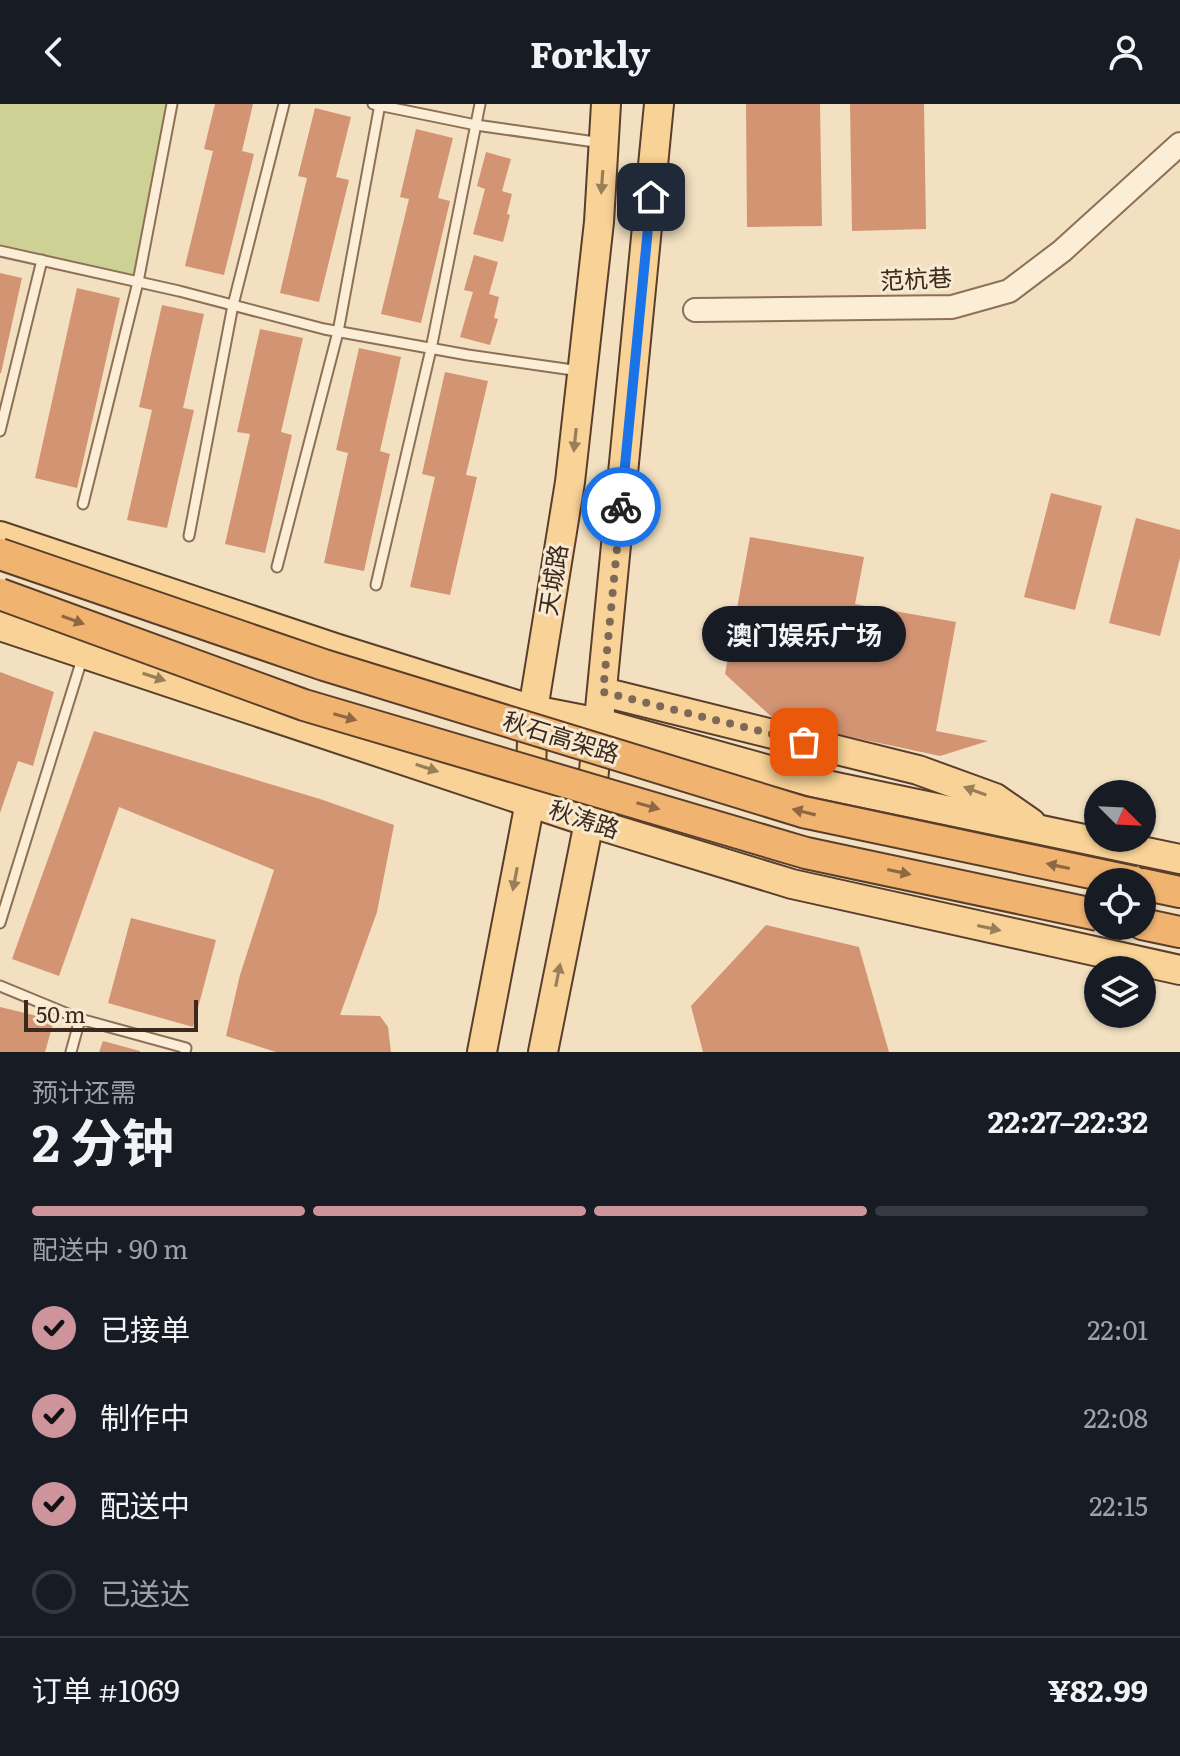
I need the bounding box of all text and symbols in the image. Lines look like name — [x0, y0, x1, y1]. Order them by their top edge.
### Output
text: Forkly — [530, 26, 650, 79]
icon: back — [32, 30, 76, 74]
icon: person — [1104, 30, 1148, 74]
pin — [617, 163, 685, 231]
one-way arrow — [595, 170, 608, 195]
icon: home — [629, 175, 673, 219]
street label: 范杭巷 — [879, 258, 953, 297]
one-way arrow — [568, 428, 581, 453]
courier — [581, 467, 661, 547]
icon: bike — [599, 485, 643, 529]
street label: 天城路 — [529, 541, 574, 618]
callout: 澳门娱乐广场 — [702, 606, 906, 662]
one-way arrow — [62, 614, 86, 627]
text: 澳门娱乐广场 — [726, 614, 882, 653]
one-way arrow — [142, 671, 166, 683]
street label: 秋石高架路 — [499, 701, 624, 770]
pin — [770, 708, 838, 776]
one-way arrow — [333, 711, 357, 724]
icon: bag — [782, 720, 826, 764]
one-way arrow — [415, 762, 439, 774]
north arrow — [1084, 780, 1156, 852]
map controls — [1084, 780, 1156, 1028]
one-way arrow — [963, 784, 987, 797]
street label: 秋涛路 — [545, 790, 624, 845]
one-way arrow — [636, 800, 660, 813]
one-way arrow — [791, 805, 816, 817]
one-way arrow — [1045, 859, 1070, 872]
one-way arrow — [508, 866, 521, 891]
one-way arrow — [887, 867, 912, 879]
button: locate — [1084, 868, 1156, 940]
one-way arrow — [976, 922, 1001, 935]
button: layers — [1084, 956, 1156, 1028]
one-way arrow — [553, 963, 565, 988]
scale bar — [24, 996, 198, 1032]
text: 50 m — [36, 997, 86, 1030]
text: 预计还需 — [32, 1071, 136, 1110]
text: 22:27–22:32 — [988, 1098, 1148, 1142]
text: 2 分钟 — [32, 1101, 174, 1178]
text: 配送中 · 90 m — [32, 1228, 188, 1267]
icon: check — [32, 1306, 76, 1350]
text: 已接单 — [100, 1306, 190, 1350]
text: 22:01 — [1087, 1309, 1148, 1348]
icon: check — [32, 1394, 76, 1438]
text: 制作中 — [100, 1394, 190, 1438]
text: 22:08 — [1084, 1397, 1148, 1436]
icon: check — [32, 1482, 76, 1526]
text: 配送中 — [100, 1482, 190, 1526]
text: 22:15 — [1089, 1485, 1148, 1524]
text: 已送达 — [100, 1570, 190, 1614]
text: 订单 #1069 — [32, 1667, 180, 1711]
text: ¥82.99 — [1048, 1667, 1148, 1711]

